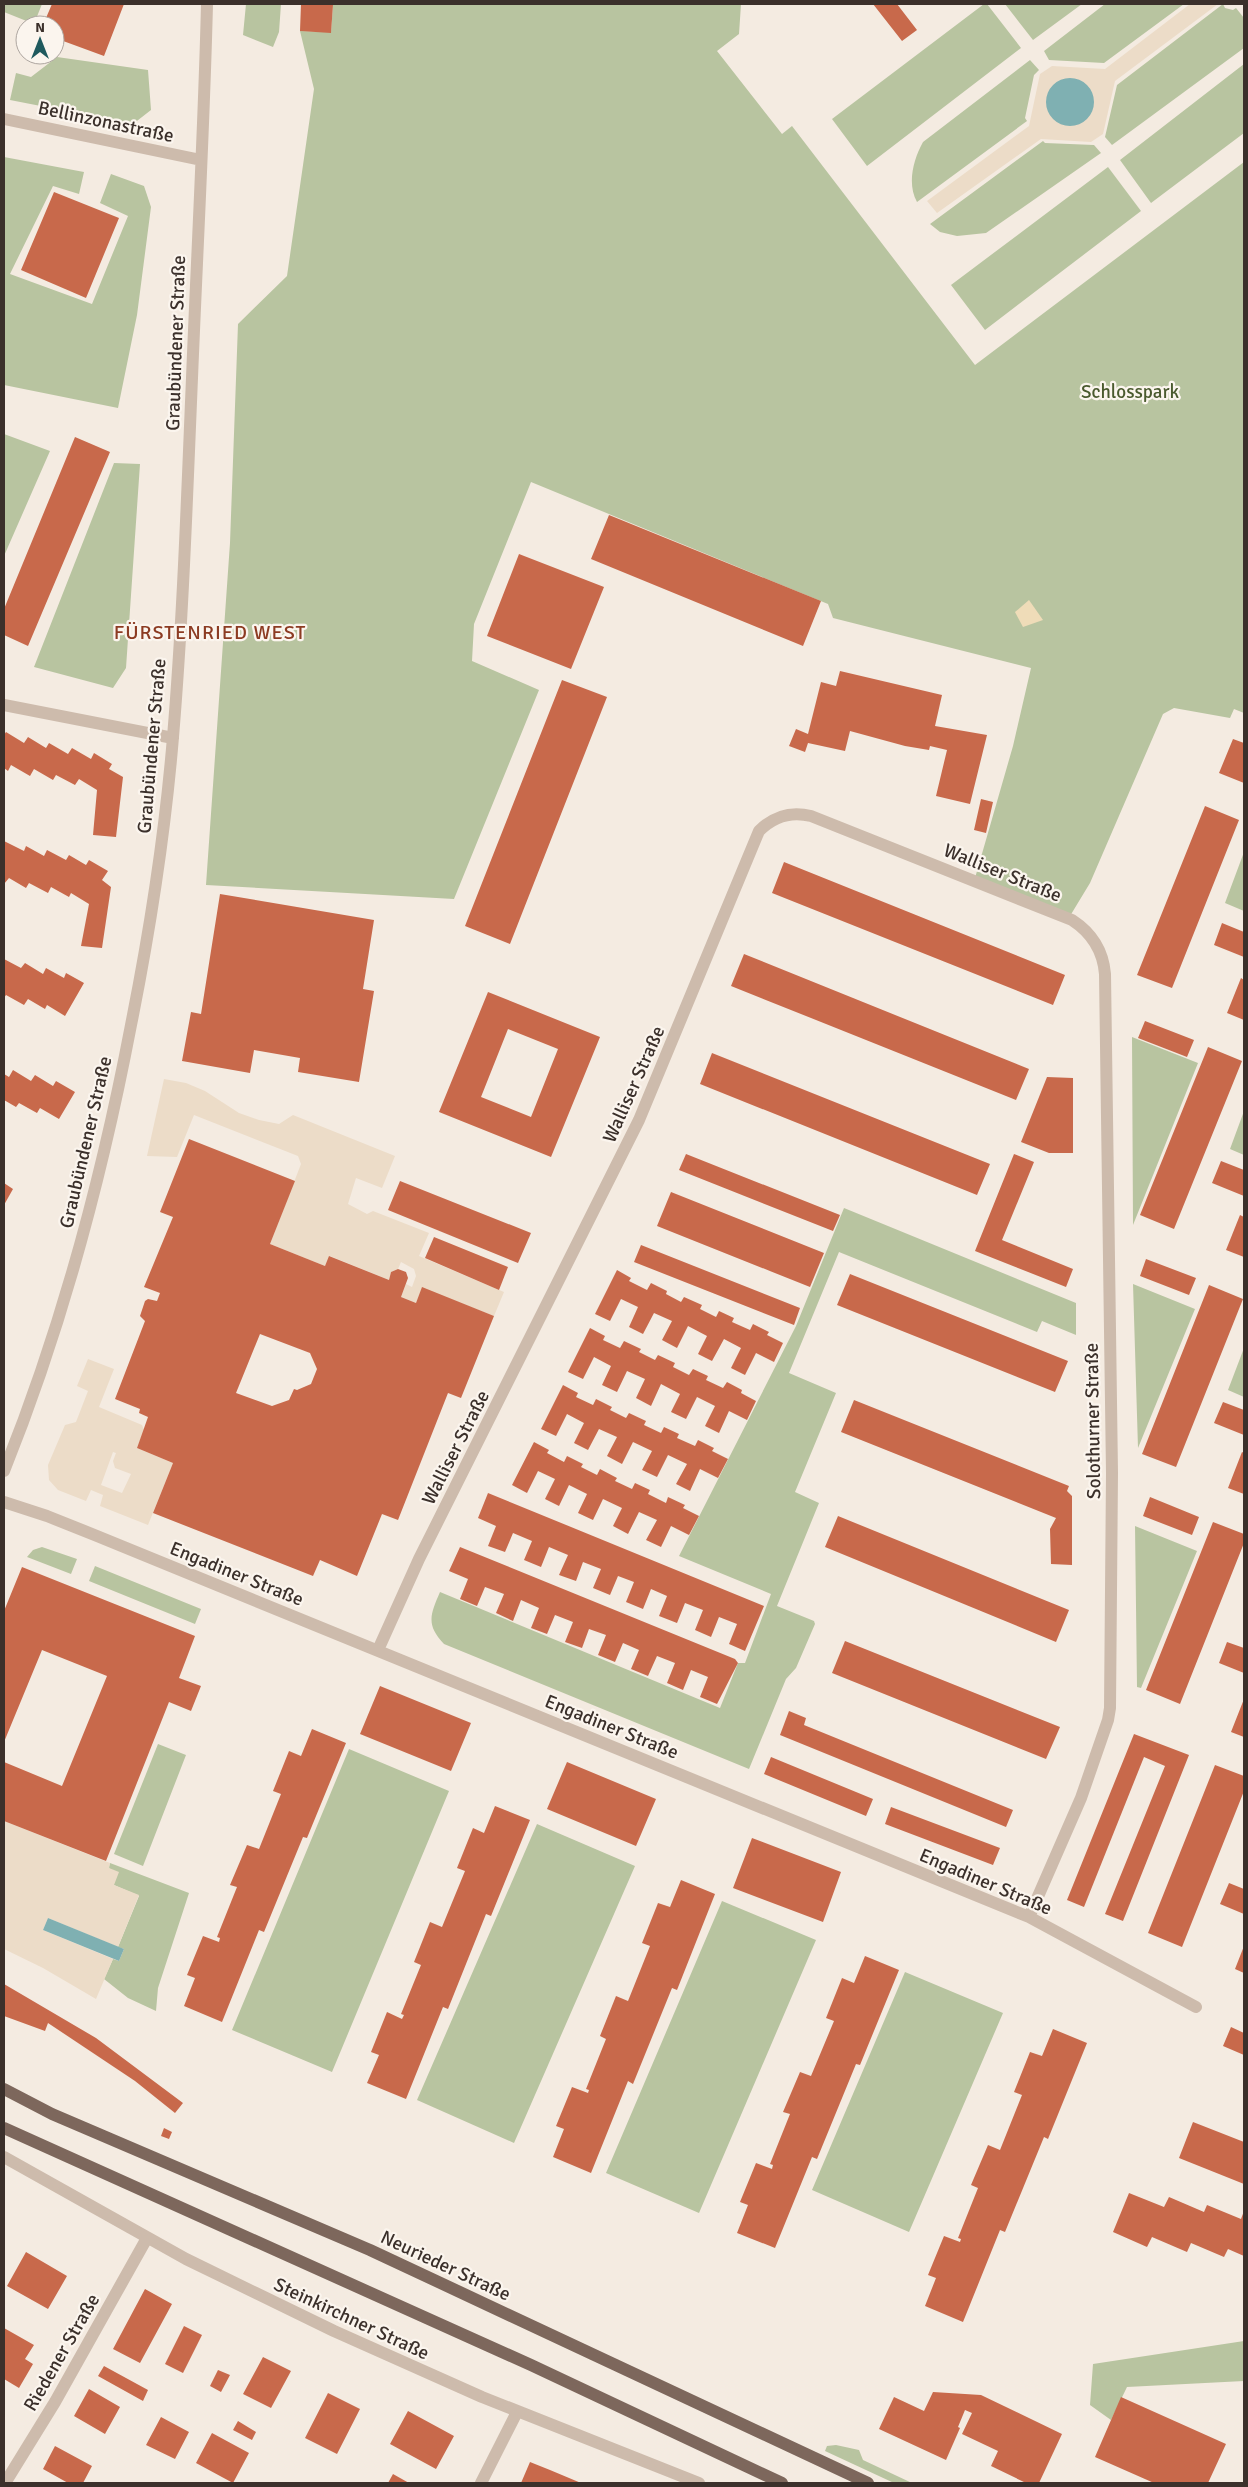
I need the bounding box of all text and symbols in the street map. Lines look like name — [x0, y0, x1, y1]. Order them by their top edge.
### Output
north arrow — [15, 15, 65, 65]
text: N — [35, 19, 45, 36]
street label: Bellinzonastraße — [36, 96, 176, 148]
street label: Graubündener Straße — [161, 255, 191, 431]
park label: Schlosspark — [1081, 380, 1179, 404]
district label: FÜRSTENRIED WEST — [114, 620, 306, 645]
street label: Graubündener Straße — [132, 658, 172, 835]
street label: Walliser Straße — [940, 838, 1065, 908]
street label: Walliser Straße — [597, 1022, 670, 1146]
street label: Graubündener Straße — [55, 1054, 117, 1230]
street label: Solothurner Straße — [1080, 1343, 1106, 1499]
street label: Walliser Straße — [417, 1386, 495, 1509]
street label: Engadiner Straße — [166, 1536, 307, 1612]
street label: Engadiner Straße — [541, 1689, 682, 1765]
street label: Engadiner Straße — [916, 1843, 1056, 1921]
street label: Neurieder Straße — [377, 2225, 514, 2307]
street label: Steinkirchner Straße — [270, 2272, 433, 2365]
street label: Riedener Straße — [19, 2289, 105, 2416]

